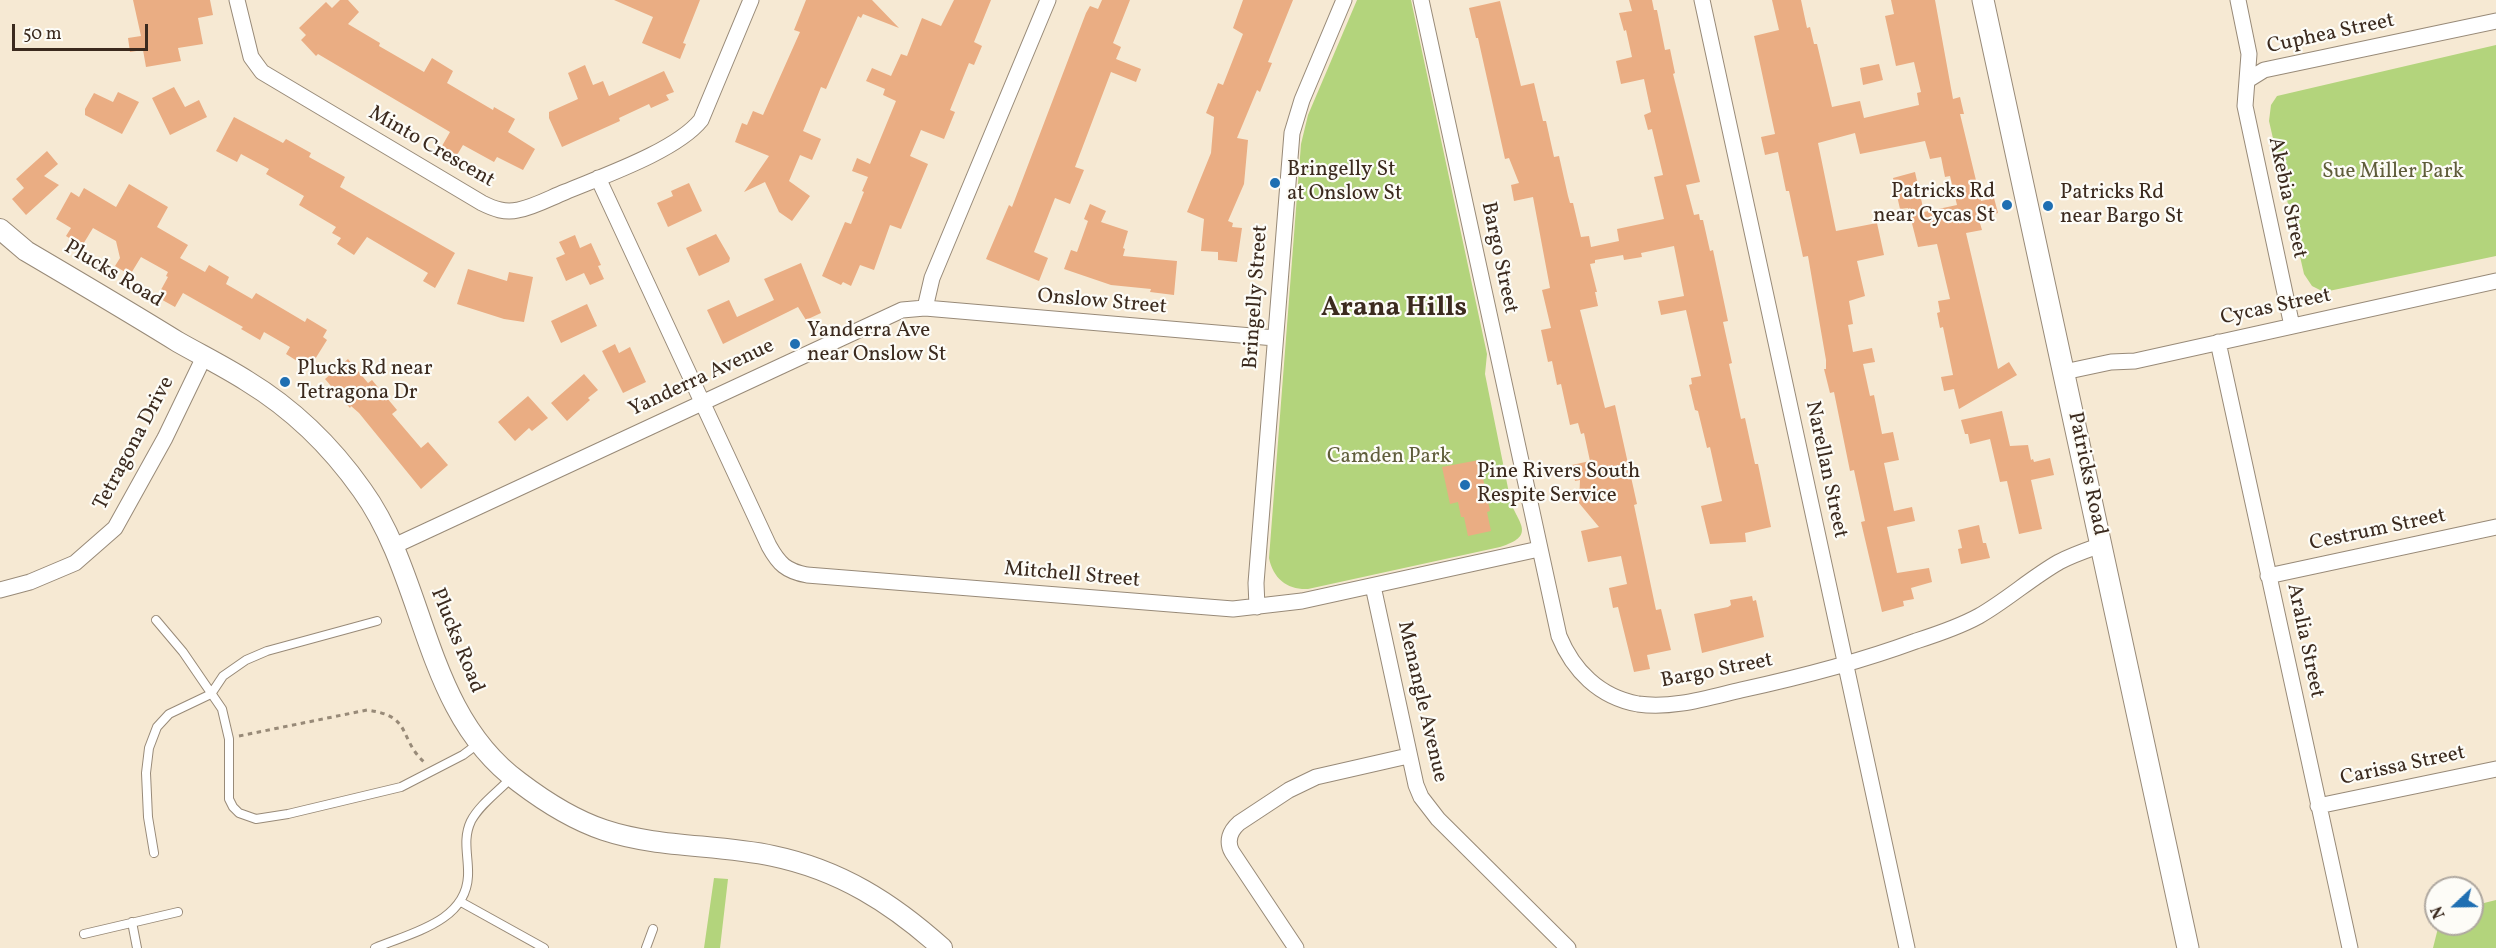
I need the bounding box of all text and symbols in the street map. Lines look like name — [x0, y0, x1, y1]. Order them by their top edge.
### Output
street label: Cuphea Street — [2265, 9, 2397, 61]
scale bar — [15, 12, 152, 50]
text: 50 m — [23, 22, 62, 47]
street label: Minto Crescent — [363, 102, 499, 194]
street label: Akebia Street — [2261, 135, 2311, 261]
place label: Bringelly St at Onslow St — [1287, 158, 1402, 208]
park label: Sue Miller Park — [2322, 160, 2464, 186]
marker: Bringelly St at Onslow St — [1268, 176, 1282, 190]
place label: Patricks Rd near Cycas St — [1873, 180, 1995, 230]
place label: Patricks Rd near Bargo St — [2060, 181, 2183, 231]
marker: Patricks Rd near Cycas St — [2000, 198, 2014, 212]
marker: Patricks Rd near Bargo St — [2041, 199, 2055, 213]
street label: Bargo Street — [1474, 200, 1522, 316]
street label: Bringelly Street — [1239, 224, 1275, 370]
street label: Plucks Road — [59, 236, 167, 314]
street label: Cycas Street — [2219, 284, 2333, 332]
street label: Onslow Street — [1036, 285, 1168, 321]
district label: Arana Hills — [1321, 294, 1467, 326]
place label: Yanderra Ave near Onslow St — [807, 319, 946, 369]
street label: Yanderra Avenue — [625, 334, 779, 424]
marker: Yanderra Ave near Onslow St — [788, 337, 802, 351]
place label: Plucks Rd near Tetragona Dr — [297, 357, 433, 407]
street label: Tetragona Drive — [89, 373, 181, 515]
marker: Plucks Rd near Tetragona Dr — [278, 375, 292, 389]
street label: Narellan Street — [1798, 399, 1852, 541]
street label: Patricks Road — [2061, 410, 2111, 538]
park label: Camden Park — [1327, 445, 1451, 471]
place label: Pine Rivers South Respite Service — [1477, 460, 1640, 510]
marker: Pine Rivers South Respite Service — [1458, 478, 1472, 492]
street label: Cestrum Street — [2308, 504, 2448, 558]
street label: Mitchell Street — [1003, 558, 1141, 594]
street label: Aralia Street — [2280, 581, 2328, 701]
street label: Plucks Road — [423, 585, 489, 697]
street label: Menangle Avenue — [1390, 619, 1452, 785]
street label: Bargo Street — [1659, 649, 1775, 695]
street label: Carissa Street — [2338, 741, 2468, 793]
north arrow — [2424, 876, 2484, 936]
text: N — [2427, 902, 2452, 922]

